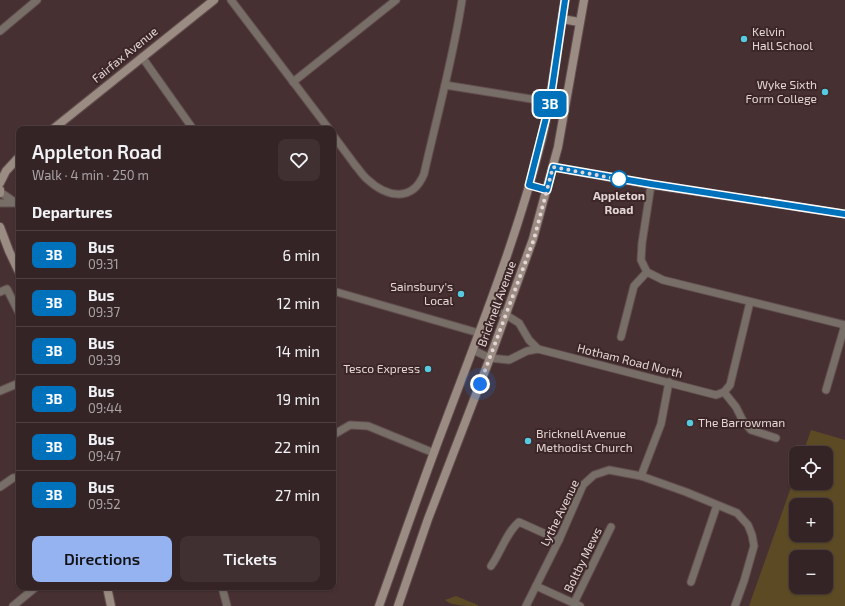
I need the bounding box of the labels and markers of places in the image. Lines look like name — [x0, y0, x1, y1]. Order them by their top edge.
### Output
place label: Kelvin Hall School — [752, 24, 813, 52]
marker: Kelvin Hall School — [739, 34, 749, 44]
place label: Wyke Sixth Form College — [746, 77, 817, 105]
marker: Wyke Sixth Form College — [820, 87, 830, 97]
marker: Appleton Road — [610, 170, 628, 188]
place label: Appleton Road — [593, 188, 645, 216]
place label: Sainsbury's Local — [390, 279, 453, 307]
marker: Sainsbury's Local — [456, 289, 466, 299]
place label: Tesco Express — [343, 361, 420, 375]
marker: Tesco Express — [423, 364, 433, 374]
place label: The Barrowman — [698, 415, 785, 429]
marker: The Barrowman — [685, 418, 695, 428]
place label: Bricknell Avenue Methodist Church — [536, 426, 633, 454]
marker: Bricknell Avenue Methodist Church — [523, 436, 533, 446]

